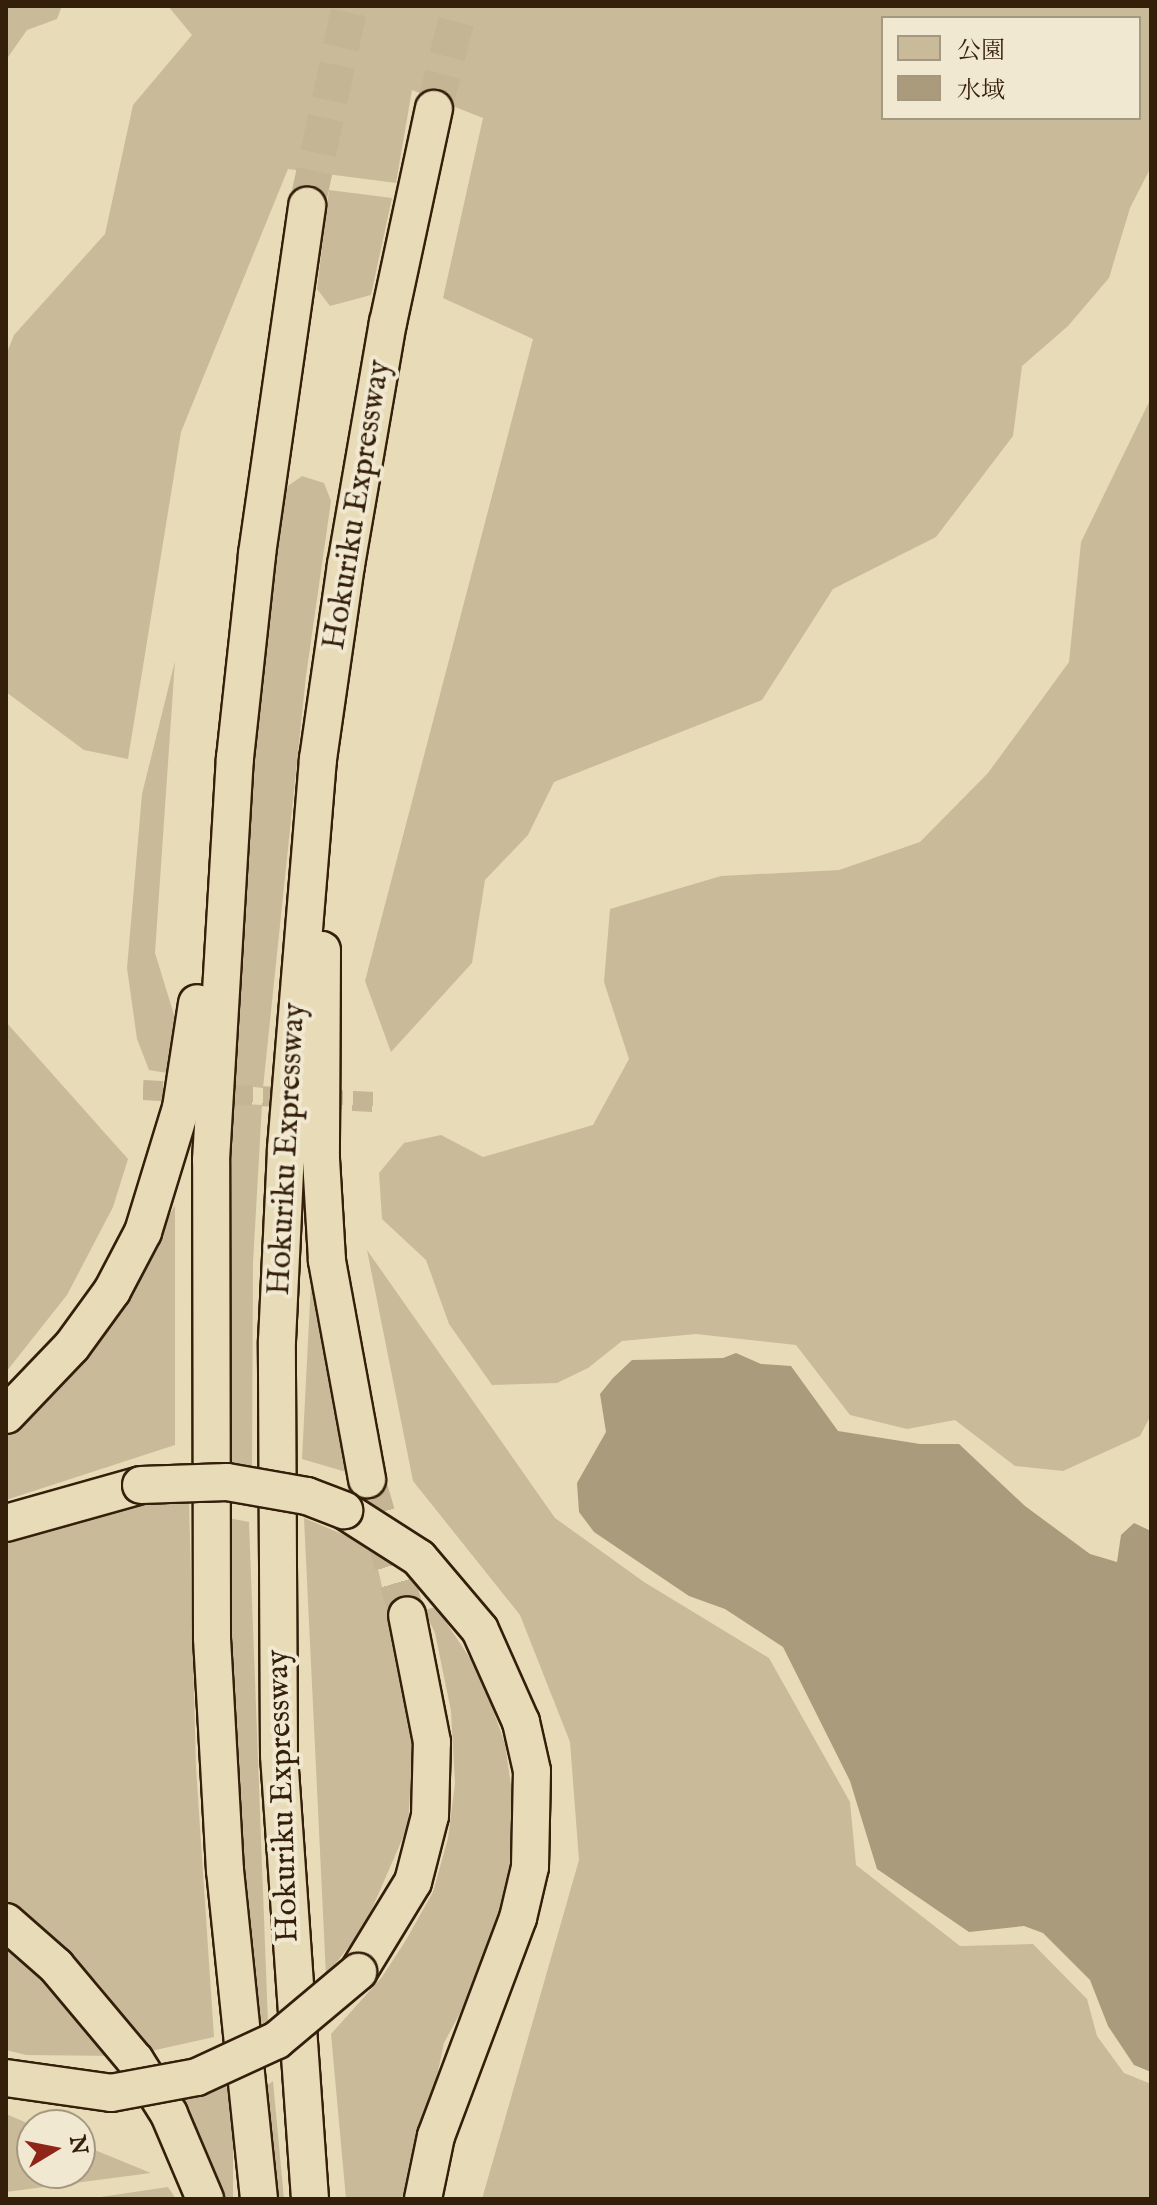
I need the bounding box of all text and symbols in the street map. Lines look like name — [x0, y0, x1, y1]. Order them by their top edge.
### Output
legend — [881, 16, 1141, 120]
text: 公園 — [957, 36, 1005, 67]
text: 水域 — [957, 76, 1005, 107]
street label: Hokuriku Expressway — [316, 357, 400, 653]
street label: Hokuriku Expressway — [261, 1002, 315, 1296]
street label: Hokuriku Expressway — [260, 1649, 308, 1943]
north arrow — [16, 2109, 96, 2189]
text: N — [62, 2133, 93, 2157]

